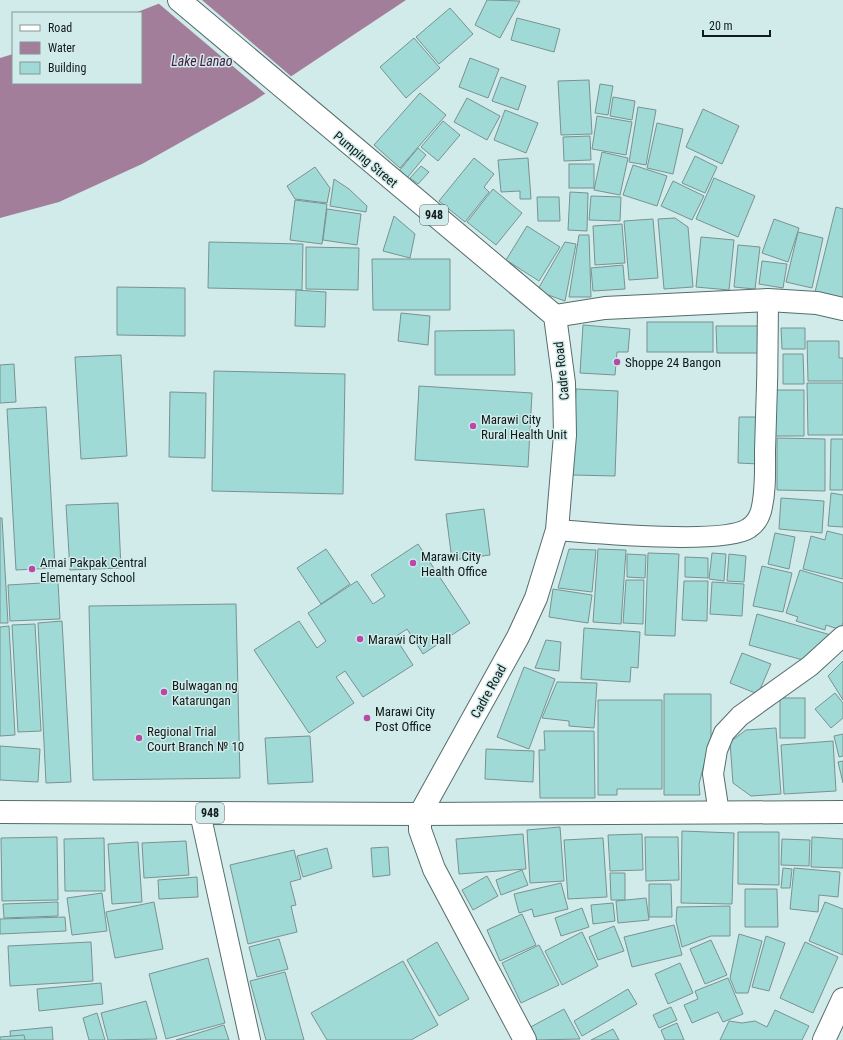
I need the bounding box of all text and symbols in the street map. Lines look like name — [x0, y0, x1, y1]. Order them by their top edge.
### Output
legend — [12, 12, 142, 84]
scale bar — [703, 12, 770, 38]
text: 20 m — [709, 19, 733, 33]
text: Road — [48, 21, 72, 35]
text: Water — [48, 41, 76, 55]
water label: Lake Lanao — [171, 53, 233, 69]
text: Building — [48, 61, 86, 75]
street label: Pumping Street — [331, 128, 401, 191]
road number: 948 — [420, 205, 448, 225]
street label: Cadre Road — [551, 341, 572, 401]
place label: Shoppe 24 Bangon — [625, 355, 721, 370]
marker: Shoppe 24 Bangon — [612, 357, 622, 367]
place label: Marawi City Rural Health Unit — [481, 412, 567, 442]
marker: Marawi City Rural Health Unit — [468, 421, 478, 431]
place label: Marawi City Health Office — [421, 549, 487, 579]
place label: Amai Pakpak Central Elementary School — [40, 555, 147, 585]
marker: Marawi City Health Office — [408, 558, 418, 568]
marker: Amai Pakpak Central Elementary School — [27, 564, 37, 574]
place label: Marawi City Hall — [368, 632, 451, 647]
marker: Marawi City Hall — [355, 634, 365, 644]
street label: Cadre Road — [468, 662, 509, 721]
place label: Bulwagan ng Katarungan — [172, 678, 238, 708]
marker: Bulwagan ng Katarungan — [159, 687, 169, 697]
place label: Marawi City Post Office — [375, 704, 436, 734]
marker: Marawi City Post Office — [362, 713, 372, 723]
place label: Regional Trial Court Branch № 10 — [147, 724, 244, 754]
marker: Regional Trial Court Branch № 10 — [134, 733, 144, 743]
road number: 948 — [196, 803, 224, 823]

